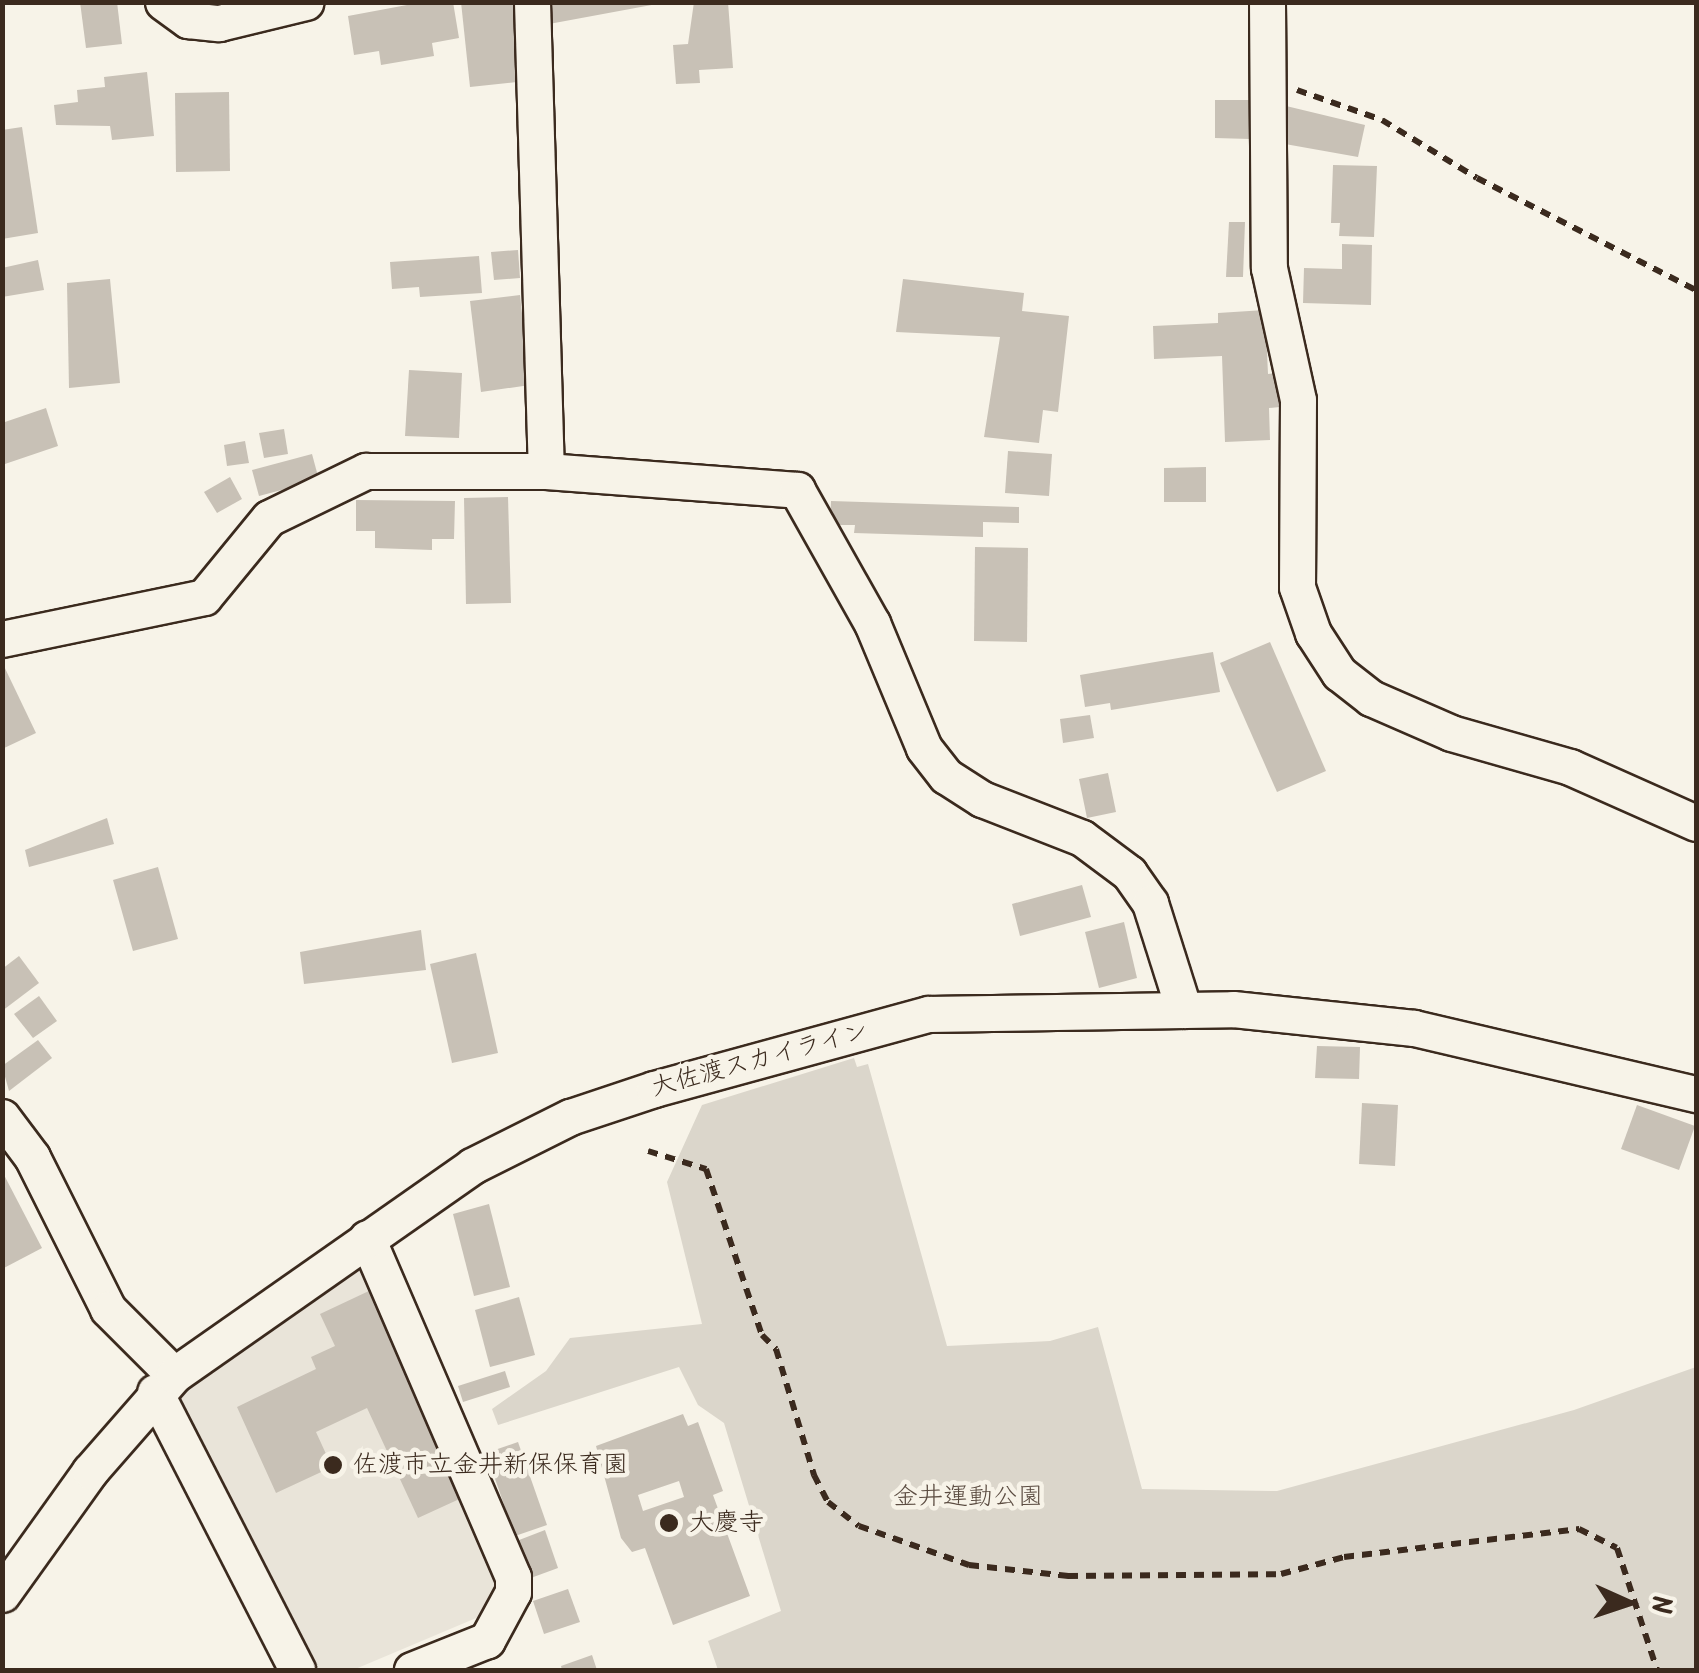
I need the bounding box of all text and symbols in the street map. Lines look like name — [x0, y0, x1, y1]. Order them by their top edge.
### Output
street label: 大佐渡スカイライン — [647, 1016, 873, 1104]
place label: 佐渡市立金井新保保育園 — [353, 1450, 628, 1480]
marker: 佐渡市立金井新保保育園 — [322, 1454, 344, 1476]
park label: 金井運動公園 — [893, 1482, 1043, 1512]
place label: 大慶寺 — [689, 1508, 764, 1538]
marker: 大慶寺 — [658, 1512, 680, 1534]
north arrow — [1579, 1553, 1679, 1653]
text: N — [1637, 1595, 1682, 1615]

